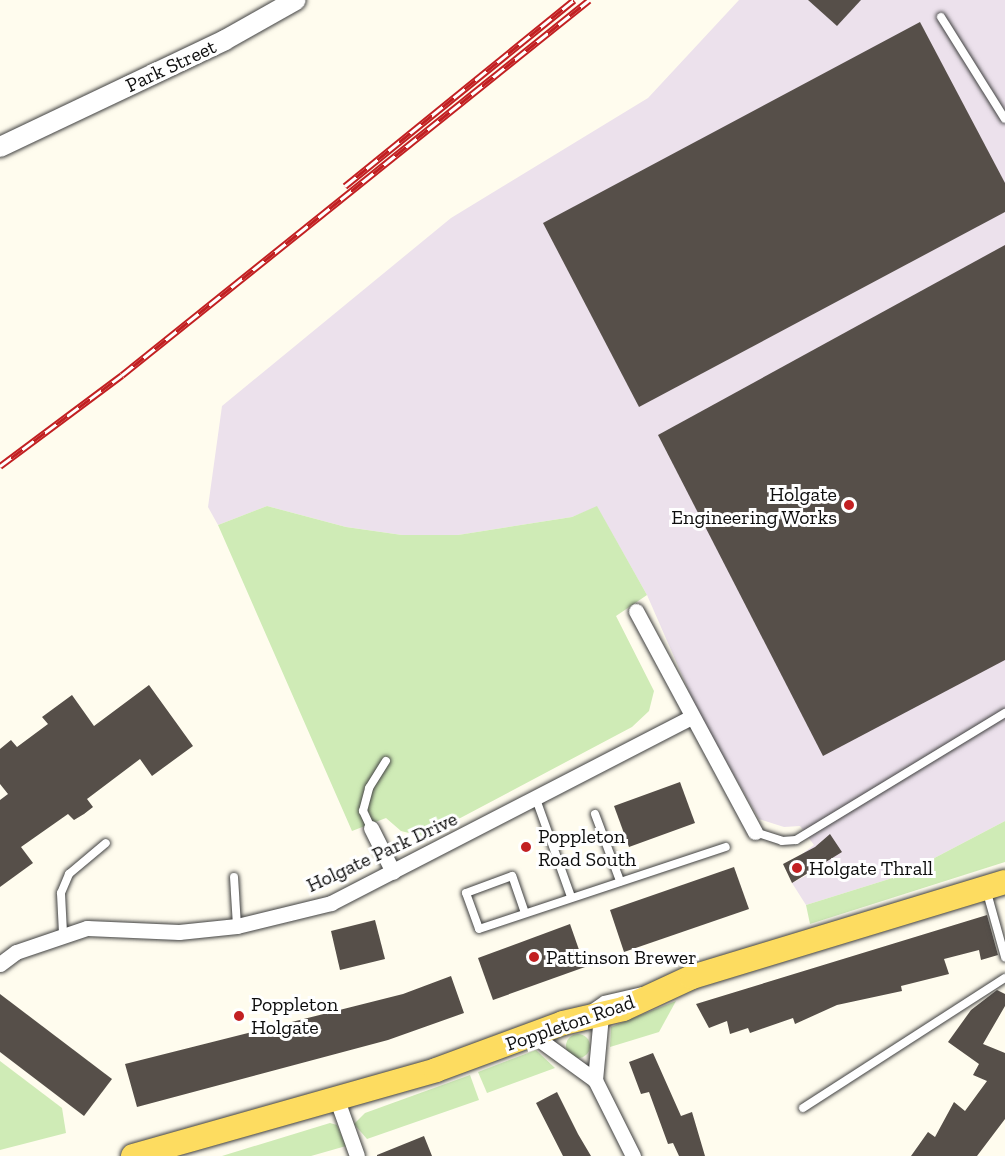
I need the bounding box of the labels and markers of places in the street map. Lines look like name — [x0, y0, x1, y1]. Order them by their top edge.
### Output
place label: Holgate Engineering Works — [671, 482, 837, 529]
marker: Holgate Engineering Works — [842, 498, 856, 512]
place label: Poppleton Road South — [538, 824, 636, 871]
marker: Poppleton Road South — [519, 840, 533, 854]
place label: Holgate Thrall — [809, 856, 933, 880]
marker: Holgate Thrall — [790, 861, 804, 875]
place label: Pattinson Brewer — [546, 945, 697, 969]
marker: Pattinson Brewer — [527, 950, 541, 964]
place label: Poppleton Holgate — [251, 993, 338, 1040]
marker: Poppleton Holgate — [232, 1009, 246, 1023]

